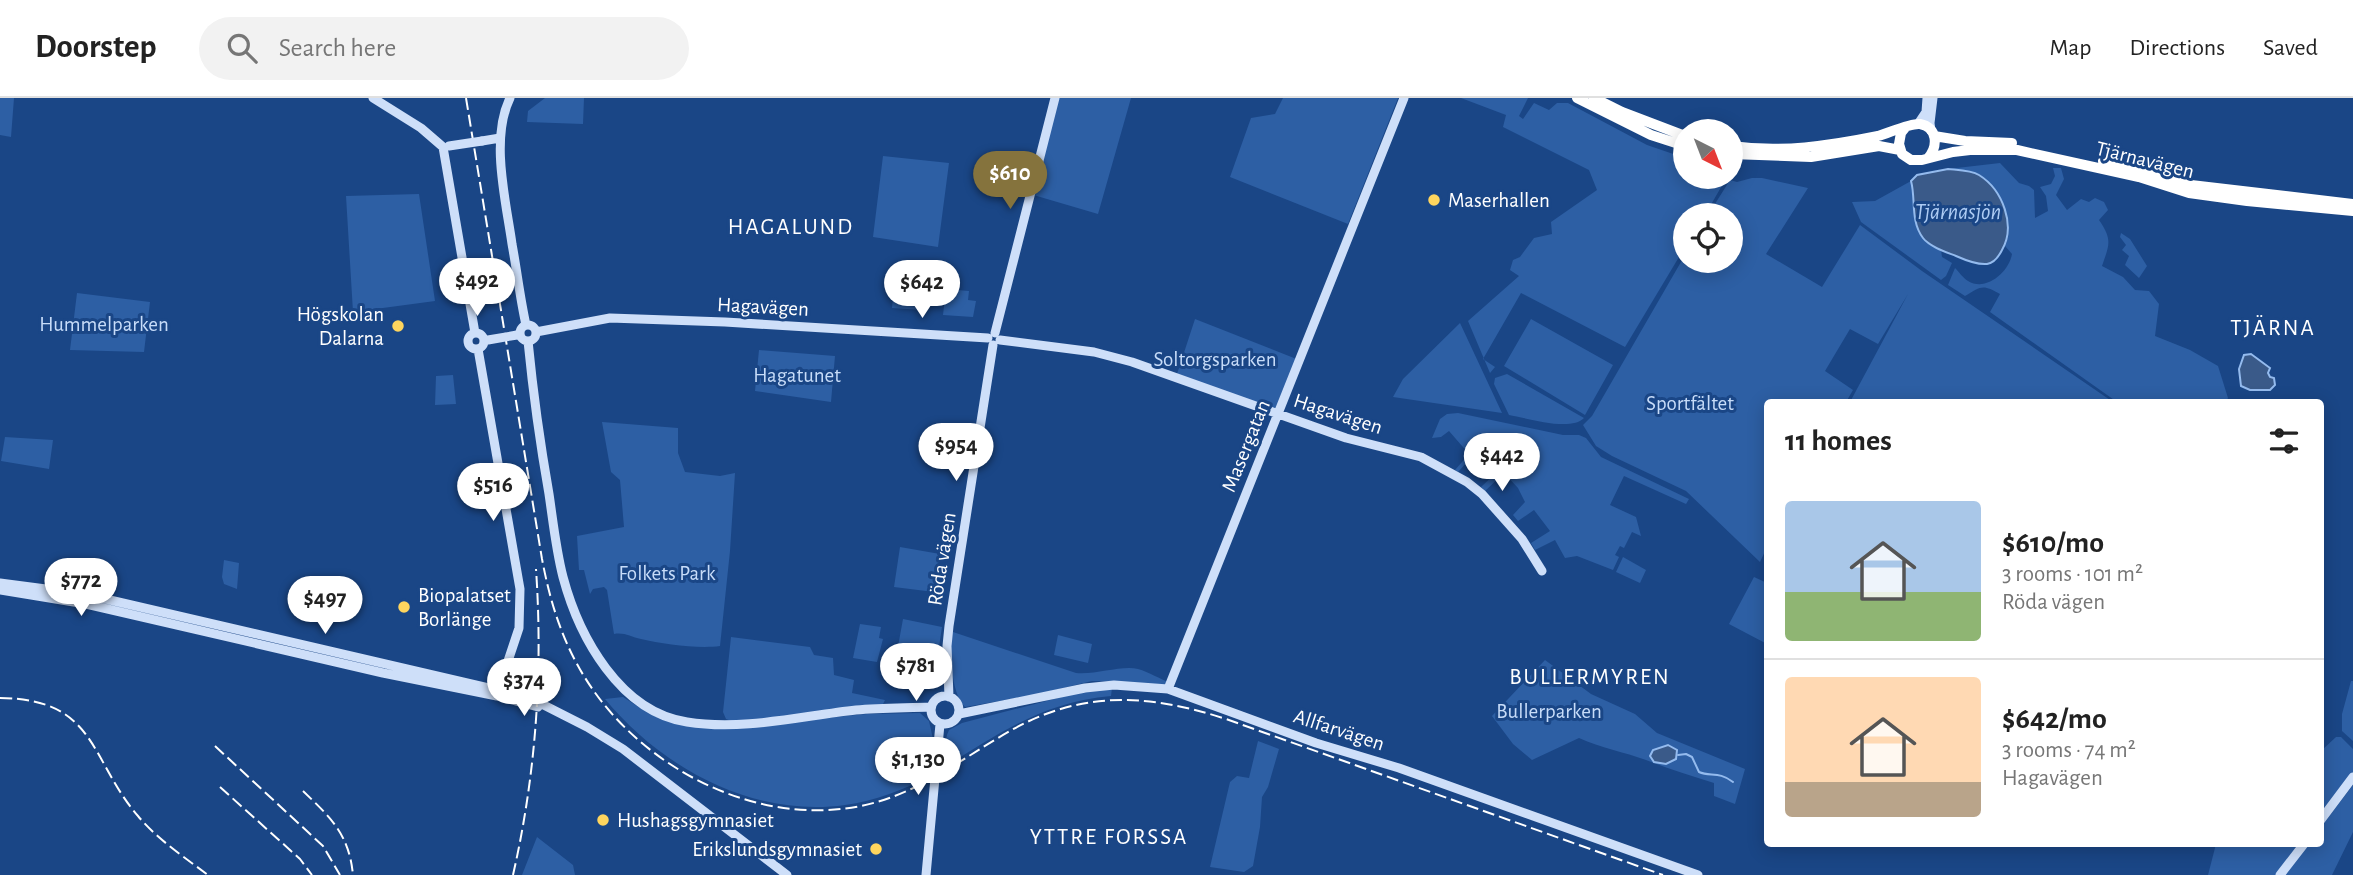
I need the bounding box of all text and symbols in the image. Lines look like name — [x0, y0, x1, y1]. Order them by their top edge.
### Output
search box — [199, 17, 689, 80]
icon: search — [223, 29, 261, 67]
text: Doorstep — [35, 31, 157, 64]
text: Search here — [279, 35, 396, 61]
text: Map — [2049, 36, 2091, 60]
text: Directions — [2129, 36, 2225, 60]
text: Saved — [2263, 36, 2318, 60]
north arrow — [1673, 119, 1743, 189]
map controls — [1673, 119, 1743, 273]
street label: Tjärnavägen — [2094, 138, 2196, 182]
pin: $610 — [969, 152, 1051, 211]
text: $610 — [989, 162, 1031, 185]
place label: Maserhallen — [1448, 190, 1550, 211]
marker: Maserhallen — [1426, 192, 1442, 208]
water label: Tjärnasjön — [1915, 201, 2001, 224]
button: locate — [1673, 203, 1743, 273]
district label: HAGALUND — [728, 216, 854, 239]
pin: $492 — [436, 258, 518, 318]
pin: $642 — [881, 260, 963, 320]
text: $492 — [455, 269, 499, 292]
text: $642 — [900, 271, 944, 294]
street label: Hagavägen — [716, 294, 810, 320]
place label: Högskolan Dalarna — [297, 304, 384, 349]
park label: Hummelparken — [39, 314, 169, 335]
district label: TJÄRNA — [2230, 315, 2316, 340]
marker: Högskolan Dalarna — [390, 318, 406, 334]
park label: Soltorgsparken — [1153, 349, 1277, 370]
park label: Hagatunet — [753, 365, 841, 386]
street label: Hagavägen — [1291, 390, 1385, 438]
park label: Sportfältet — [1646, 393, 1734, 414]
street label: Masergatan — [1218, 397, 1274, 495]
icon: filters — [2265, 422, 2303, 460]
pin: $954 — [915, 424, 997, 483]
text: 11 homes — [1785, 426, 1892, 456]
text: $954 — [935, 434, 977, 457]
pin: $442 — [1461, 434, 1543, 493]
text: $442 — [1480, 444, 1524, 467]
pin: $516 — [452, 464, 534, 523]
text: $516 — [473, 474, 513, 497]
street label: Röda vägen — [924, 511, 960, 607]
text: $610/mo — [2002, 528, 2104, 558]
icon: home — [1841, 529, 1925, 613]
pin: $772 — [40, 559, 122, 618]
park label: Folkets Park — [619, 563, 716, 584]
text: 3 rooms · 101 m² — [2002, 563, 2143, 586]
text: $772 — [60, 569, 102, 592]
pin: $497 — [284, 576, 366, 636]
place label: Biopalatset Borlänge — [418, 585, 511, 630]
text: $497 — [304, 587, 346, 610]
text: Röda vägen — [2002, 591, 2105, 614]
marker: Biopalatset Borlänge — [396, 599, 412, 615]
pin: $781 — [875, 644, 957, 703]
text: $781 — [896, 654, 936, 677]
pin: $374 — [483, 658, 565, 718]
district label: BULLERMYREN — [1509, 666, 1671, 689]
text: $374 — [503, 669, 545, 692]
park label: Bullerparken — [1496, 701, 1602, 722]
text: $642/mo — [2002, 704, 2107, 734]
street label: Allfarvägen — [1291, 705, 1387, 755]
icon: home — [1841, 705, 1925, 789]
pin: $1,130 — [861, 738, 975, 797]
text: 3 rooms · 74 m² — [2002, 739, 2136, 762]
text: $1,130 — [891, 748, 945, 771]
text: Hagavägen — [2002, 767, 2103, 790]
place label: Hushagsgymnasiet — [617, 810, 774, 831]
marker: Hushagsgymnasiet — [595, 812, 611, 828]
district label: YTTRE FORSSA — [1030, 826, 1188, 849]
place label: Erikslundsgymnasiet — [692, 839, 862, 860]
marker: Erikslundsgymnasiet — [868, 841, 884, 857]

